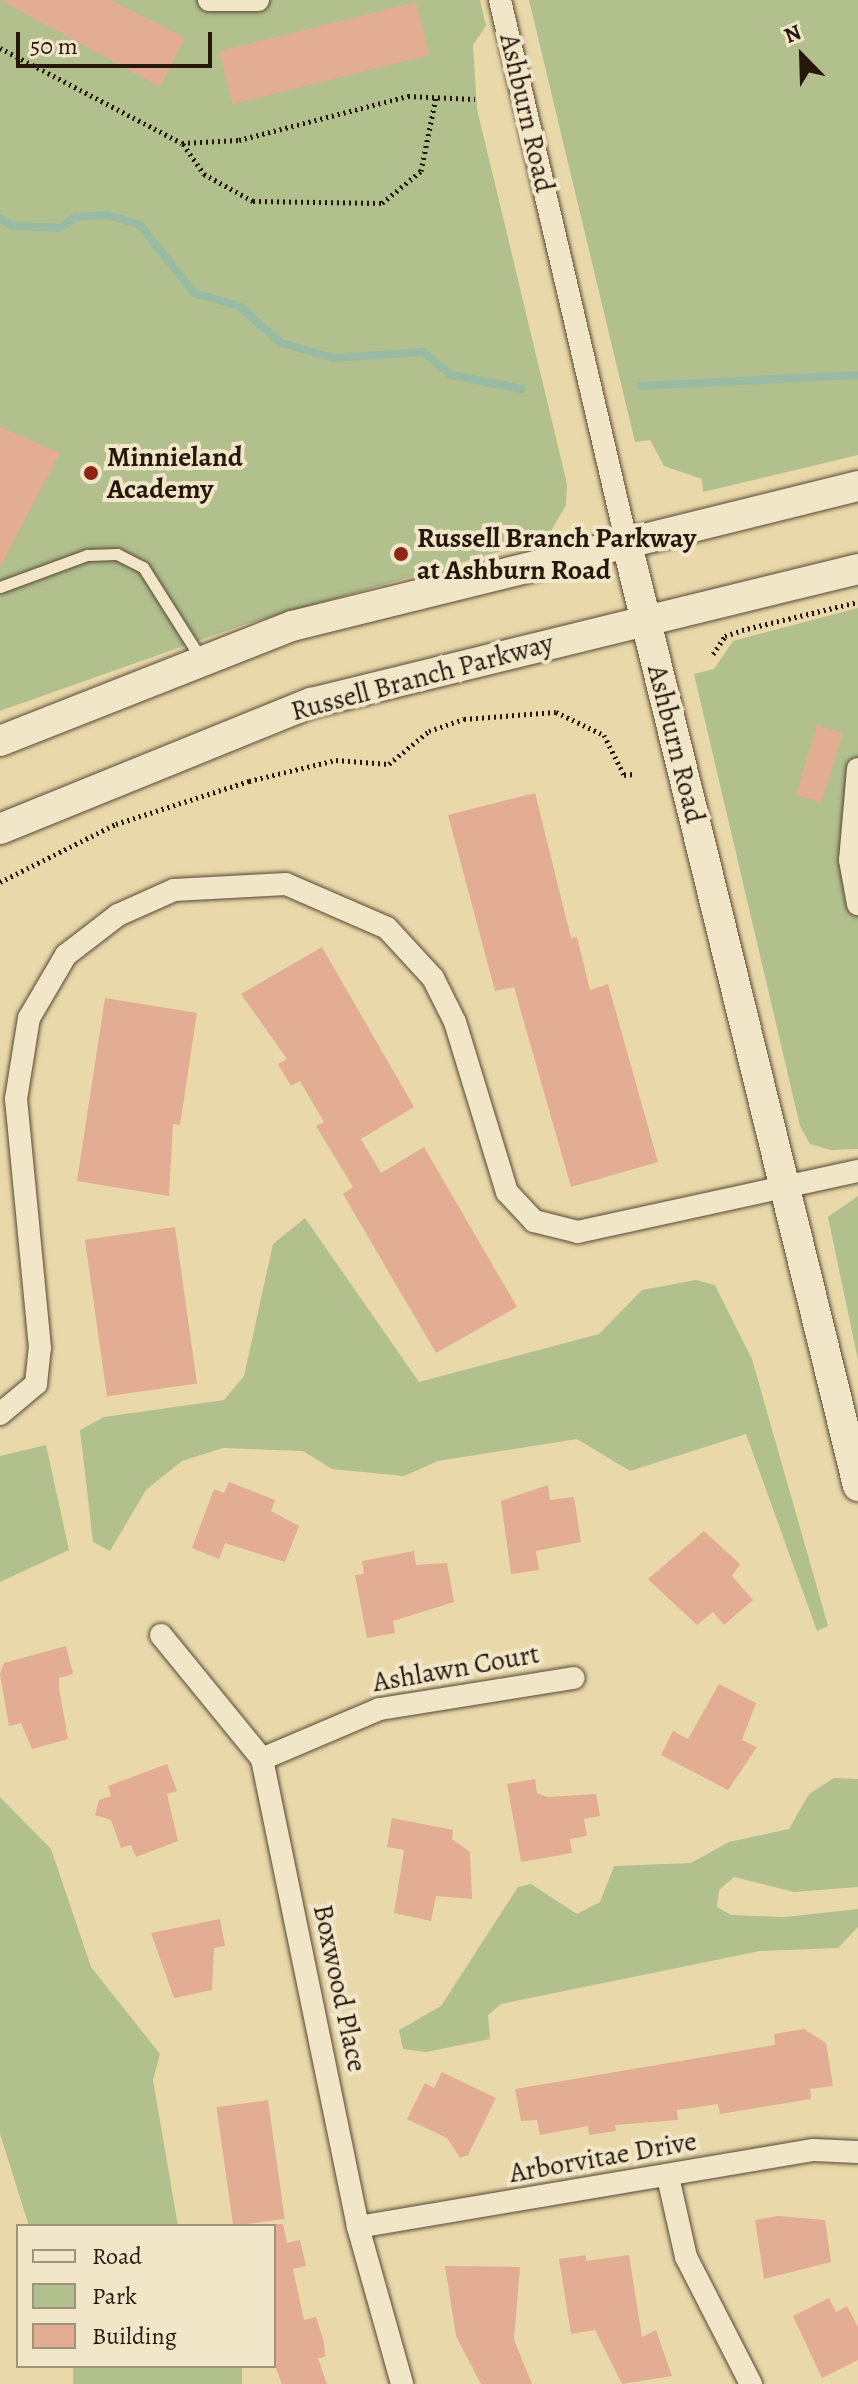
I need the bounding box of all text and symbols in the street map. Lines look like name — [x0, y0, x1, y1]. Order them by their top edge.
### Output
scale bar — [20, 16, 216, 66]
north arrow — [762, 16, 842, 96]
text: N — [779, 17, 806, 51]
text: 50 m — [30, 30, 78, 62]
street label: Ashburn Road — [492, 30, 562, 196]
place label: Minnieland Academy — [107, 440, 243, 506]
marker: Minnieland Academy — [82, 464, 100, 482]
place label: Russell Branch Parkway at Ashburn Road — [417, 521, 696, 587]
marker: Russell Branch Parkway at Ashburn Road — [392, 545, 410, 563]
street label: Russell Branch Parkway — [287, 626, 557, 728]
street label: Ashburn Road — [640, 661, 712, 827]
street label: Ashlawn Court — [370, 1637, 542, 1699]
street label: Boxwood Place — [306, 1901, 374, 2075]
street label: Arborvitae Drive — [507, 2124, 699, 2190]
legend — [16, 2224, 276, 2368]
text: Road — [92, 2240, 142, 2272]
text: Park — [92, 2280, 137, 2312]
text: Building — [92, 2320, 177, 2352]

